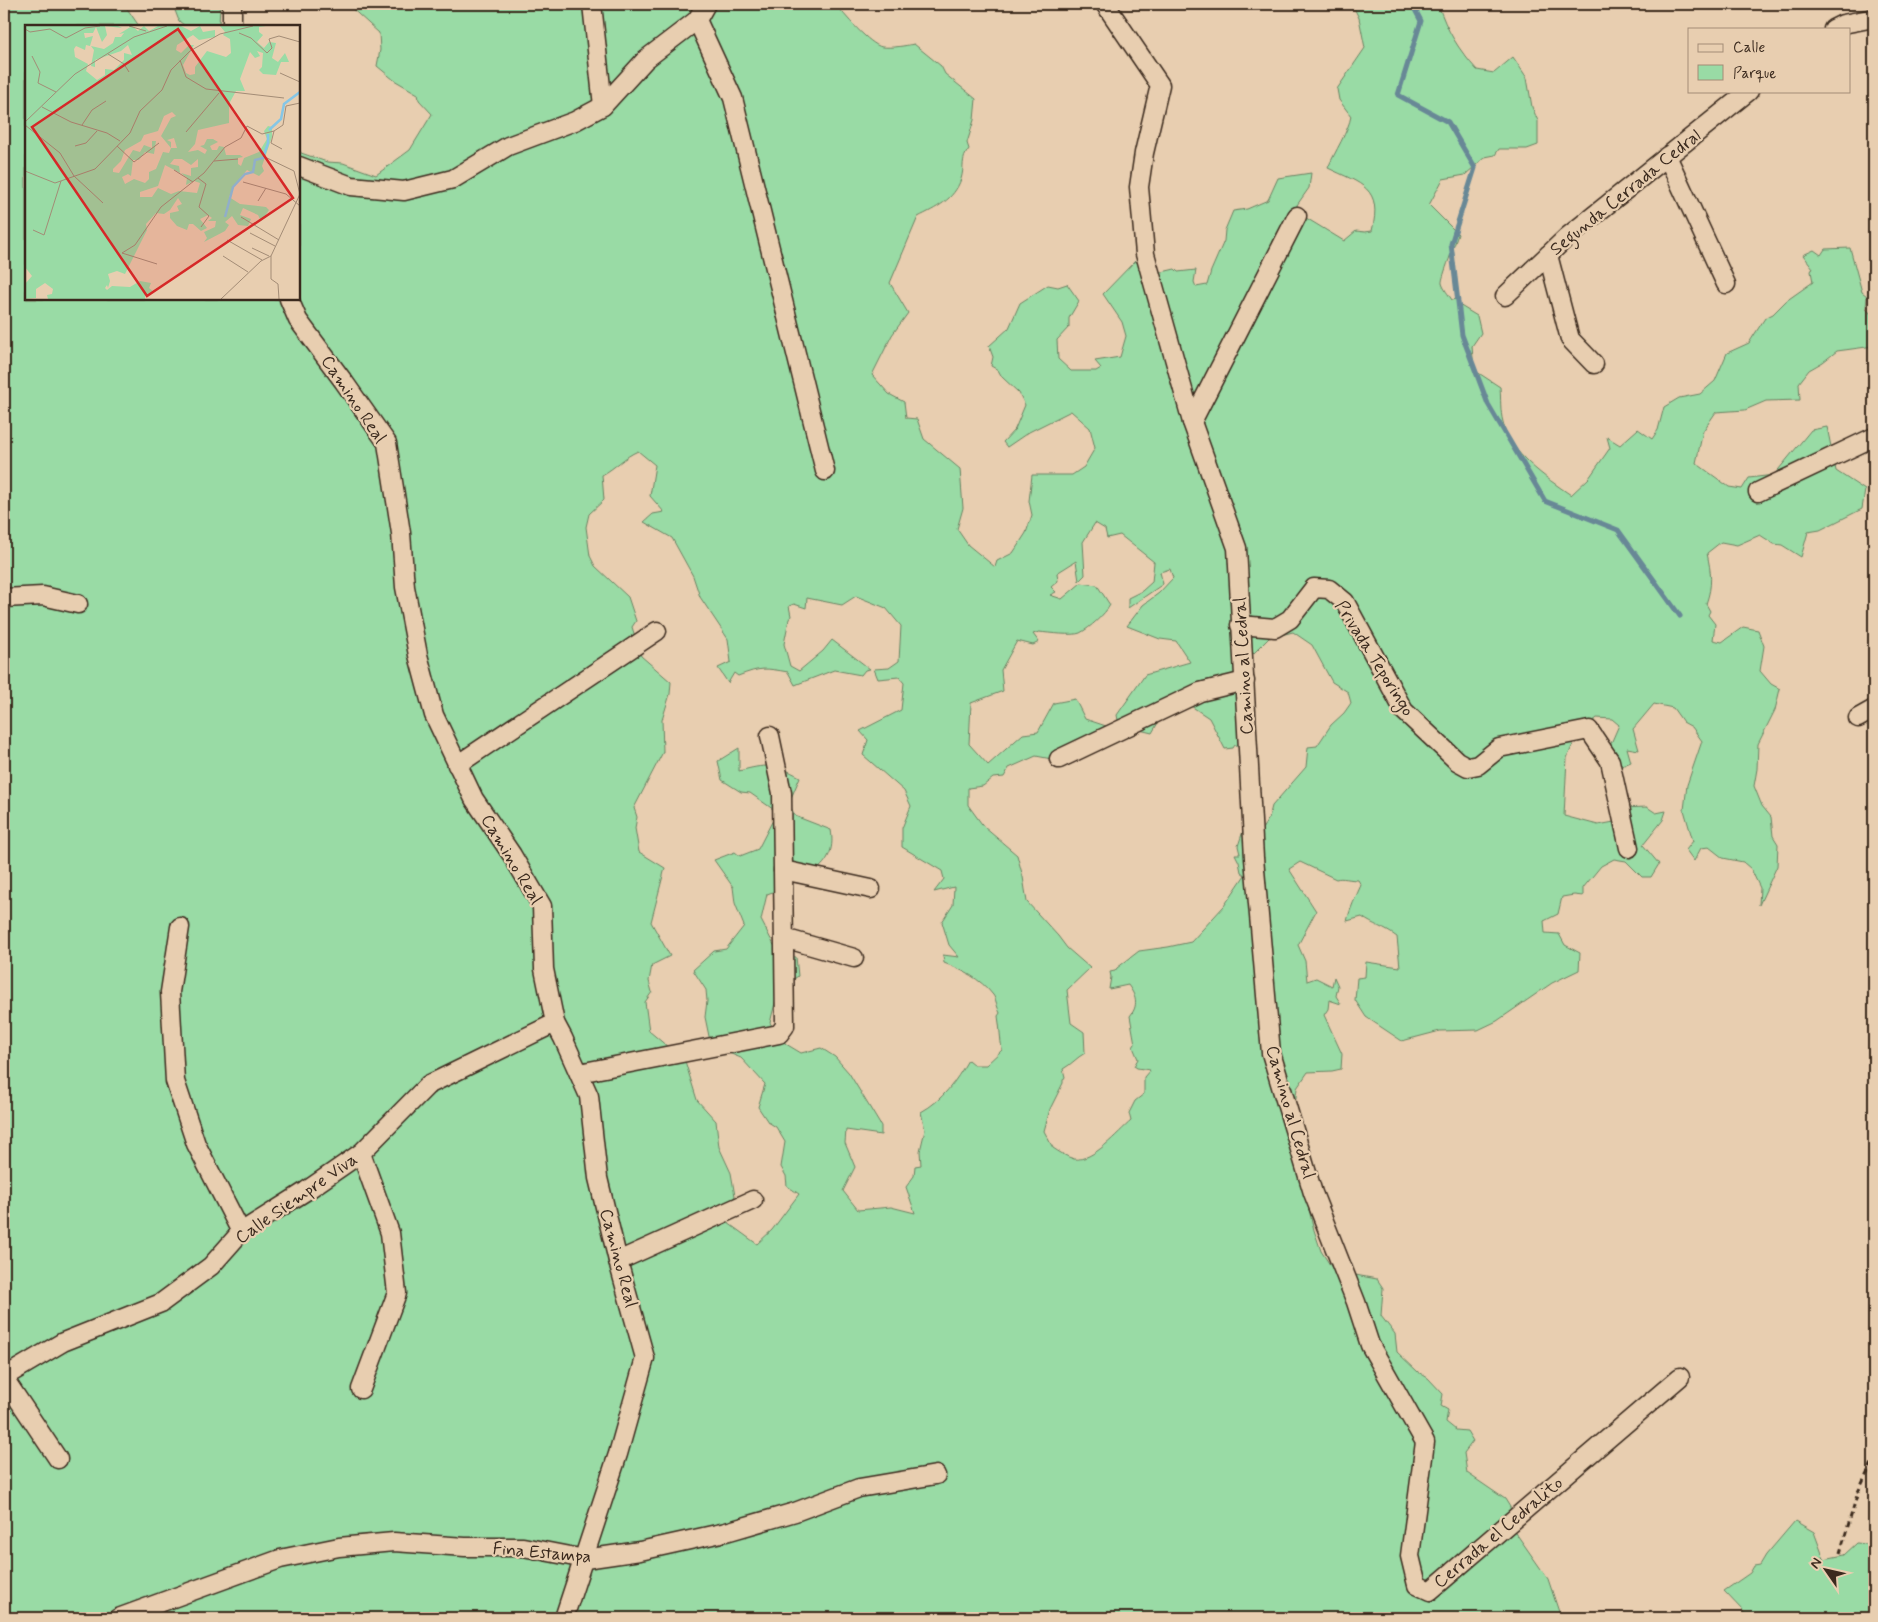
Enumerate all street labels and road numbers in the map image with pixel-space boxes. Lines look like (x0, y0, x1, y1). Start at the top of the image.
street label: Segunda Cerrada Cedral (1545, 124, 1708, 263)
street label: Camino Real (315, 351, 391, 448)
street label: Privada Teporingo (1328, 596, 1419, 722)
street label: Camino al Cedral (1228, 597, 1260, 735)
street label: Camino Real (475, 810, 548, 909)
street label: Camino al Cedral (1260, 1043, 1321, 1182)
street label: Calle Siempre Viva (231, 1148, 362, 1250)
street label: Camino Real (593, 1206, 643, 1310)
street label: Cerrada el Cedralito (1429, 1472, 1568, 1594)
street label: Fina Estampa (492, 1537, 592, 1569)

